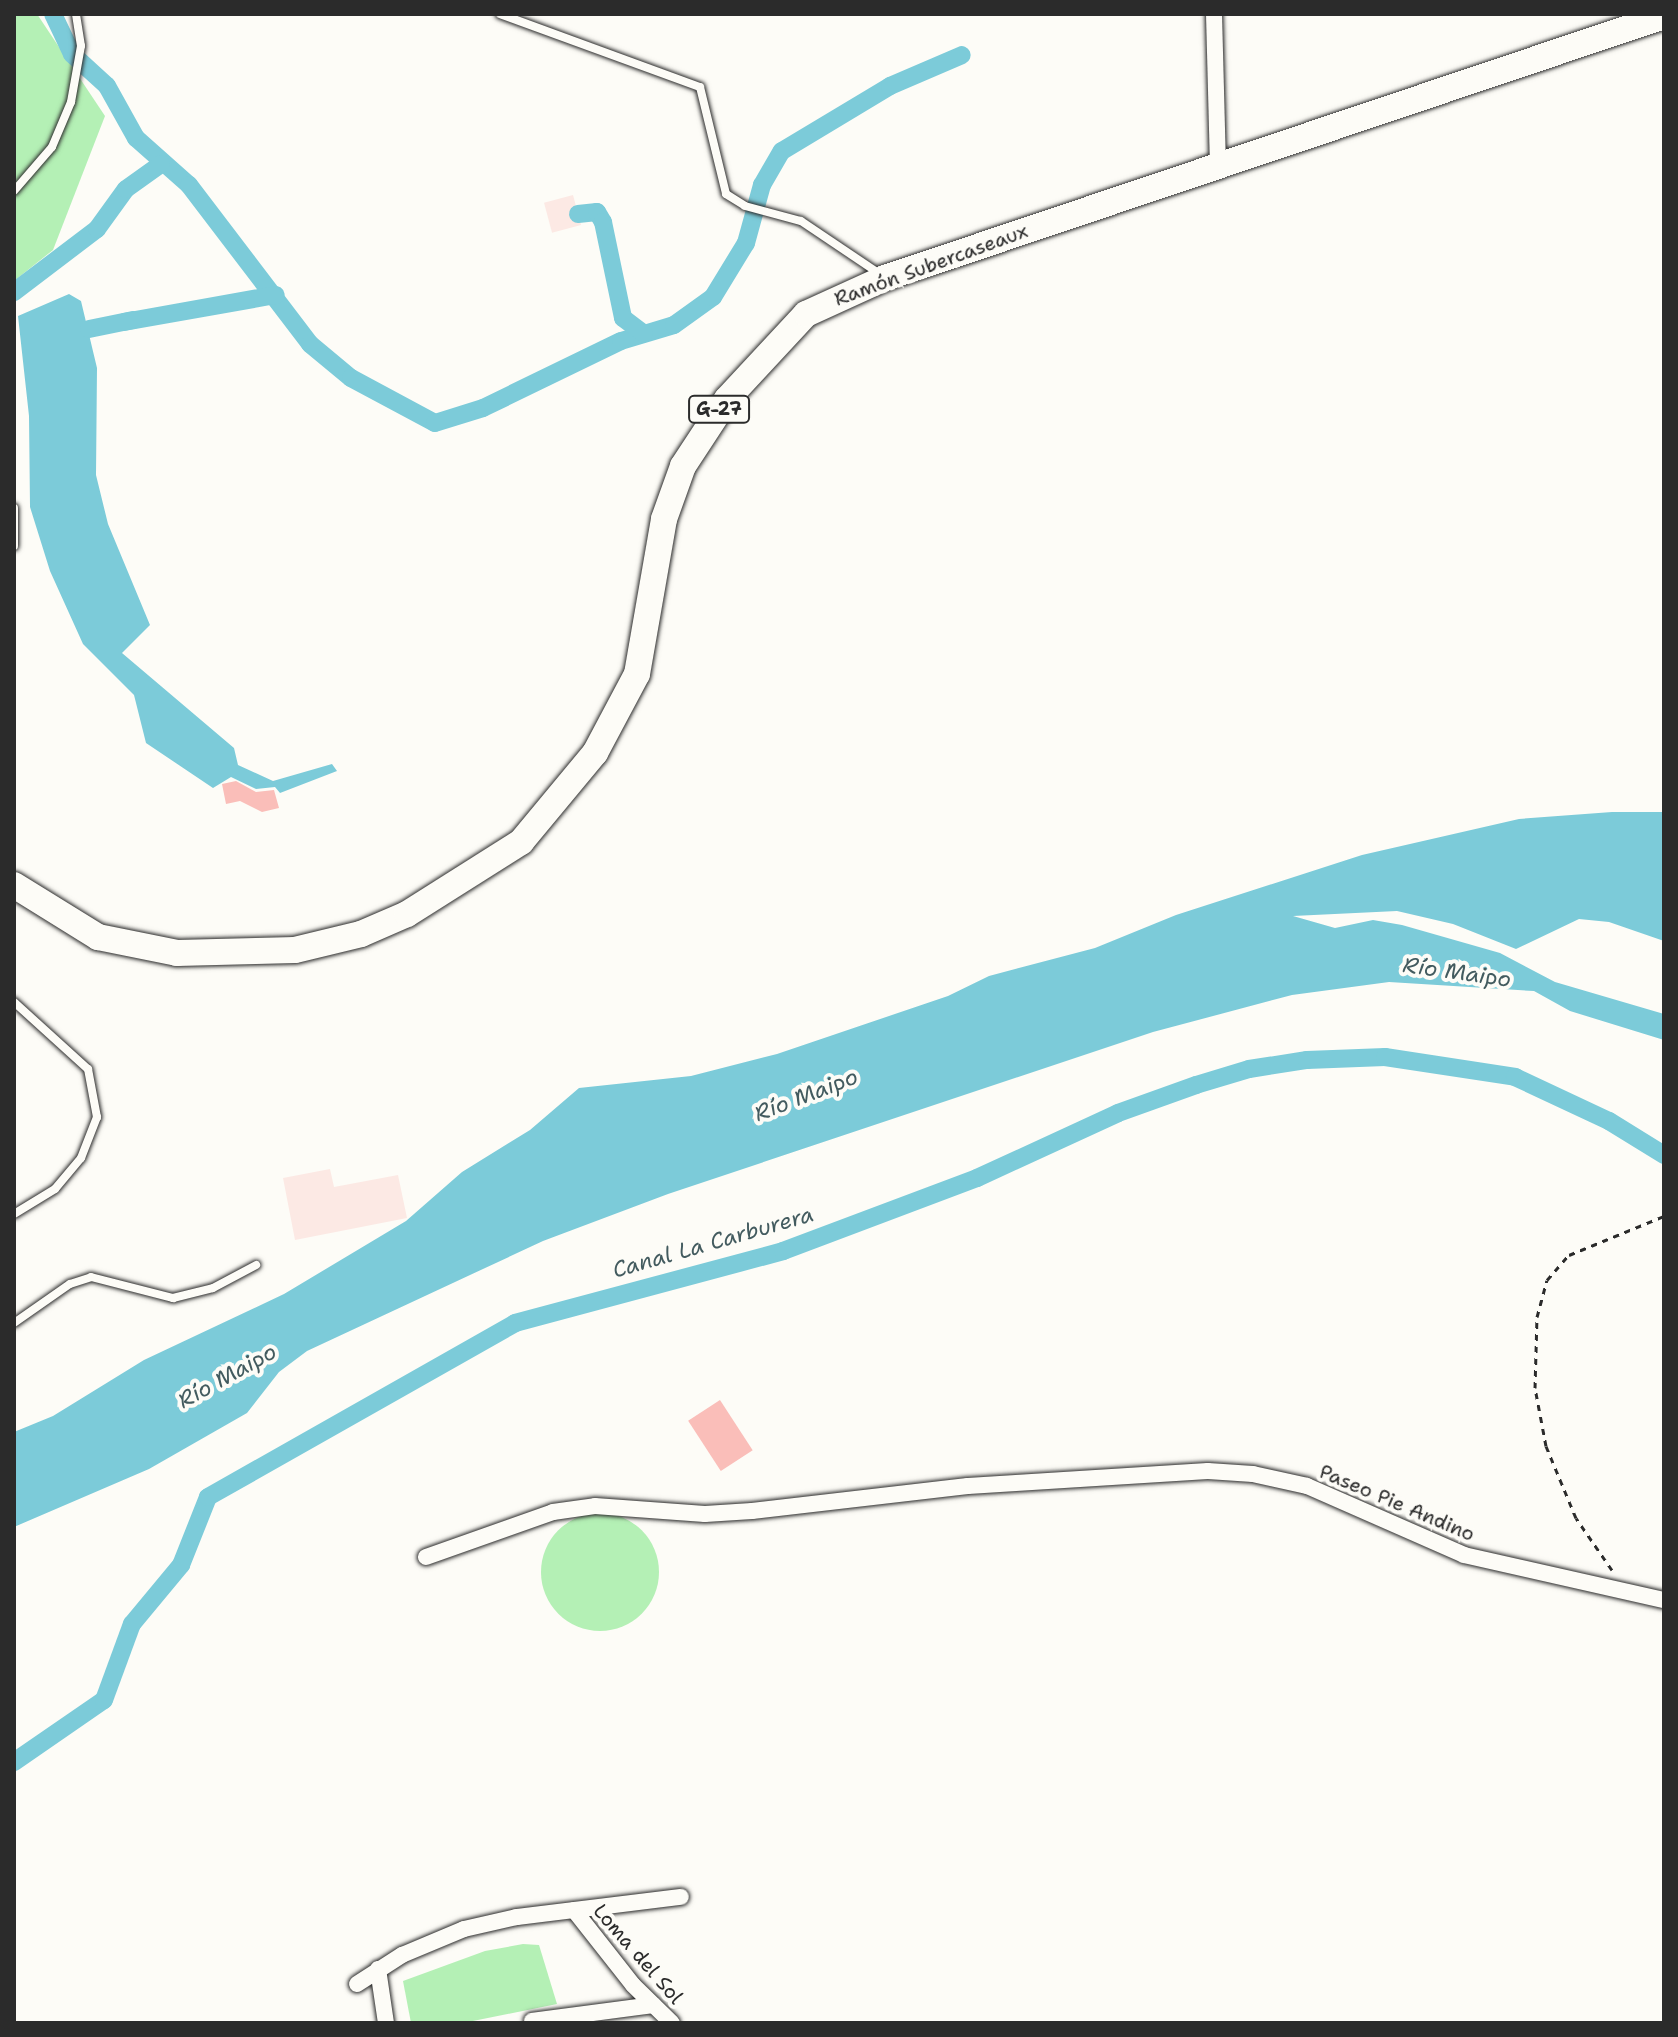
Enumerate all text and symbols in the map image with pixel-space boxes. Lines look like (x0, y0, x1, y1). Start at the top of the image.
street label: Ramón Subercaseaux (831, 219, 1031, 311)
road number: G-27 (687, 395, 751, 423)
water label: Río Maipo (1401, 951, 1513, 993)
water label: Río Maipo (750, 1063, 862, 1127)
water label: Canal La Carburera (609, 1201, 817, 1283)
water label: Río Maipo (173, 1338, 281, 1414)
street label: Paseo Pie Andino (1316, 1459, 1478, 1547)
street label: Loma del Sol (588, 1899, 688, 2009)

